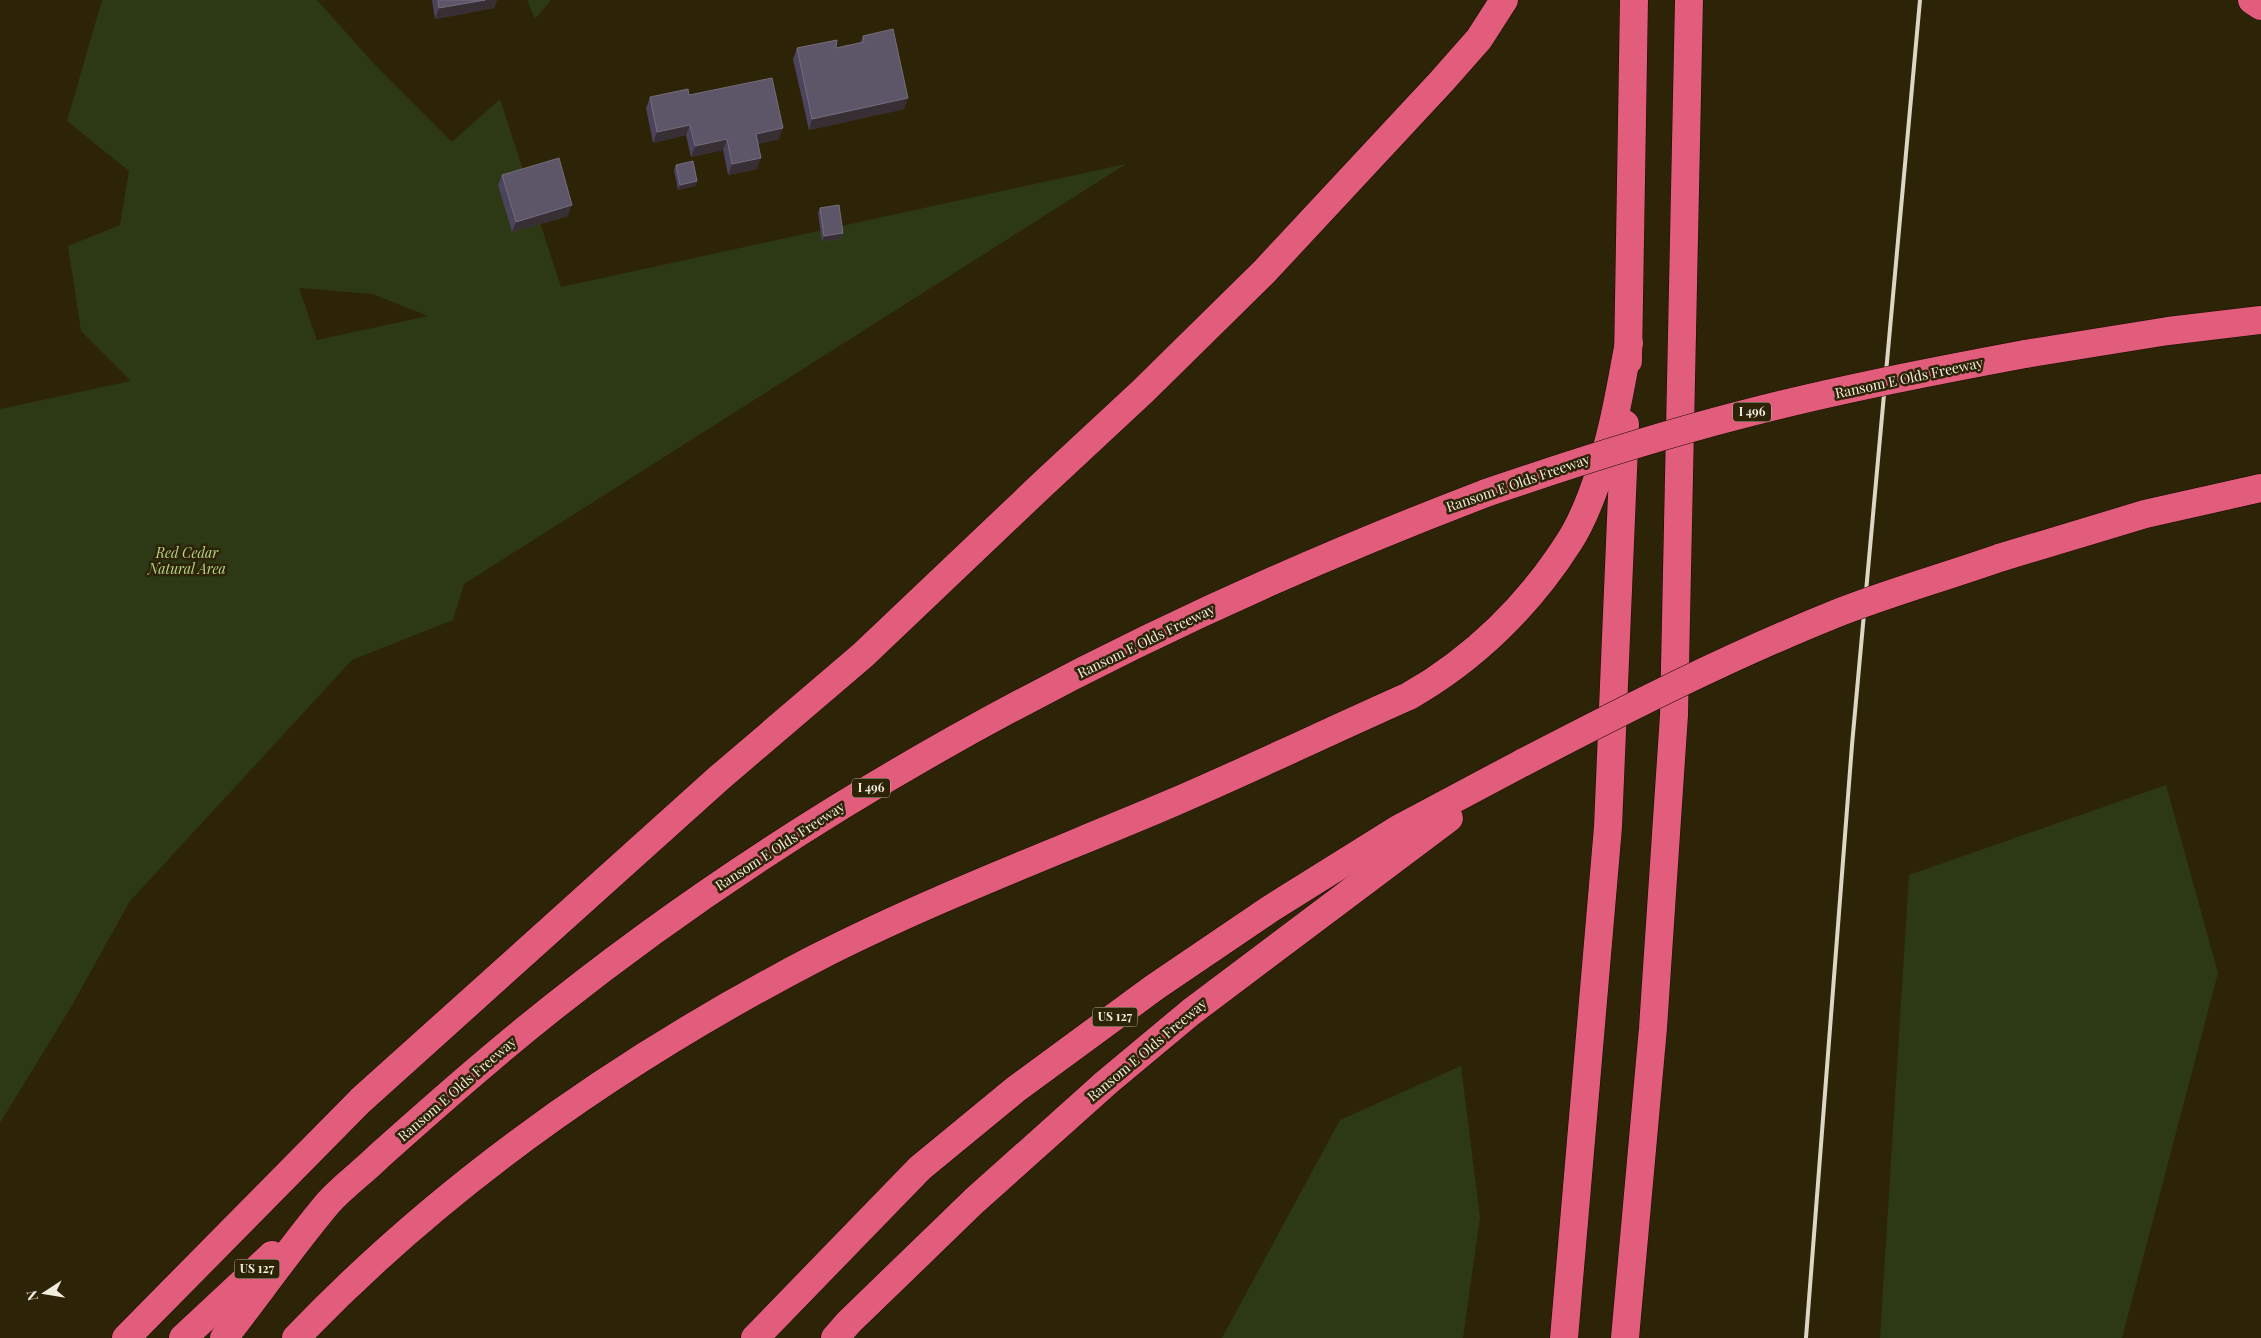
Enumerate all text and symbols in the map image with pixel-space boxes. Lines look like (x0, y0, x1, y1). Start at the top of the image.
street label: Ransom E Olds Freeway (1833, 353, 1985, 402)
road number: I 496 (1733, 402, 1771, 422)
street label: Ransom E Olds Freeway (1443, 449, 1592, 516)
park label: Red Cedar Natural Area (146, 543, 226, 578)
street label: Ransom E Olds Freeway (1074, 599, 1218, 682)
road number: I 496 (852, 778, 890, 798)
street label: Ransom E Olds Freeway (711, 797, 848, 895)
street label: Ransom E Olds Freeway (1083, 994, 1211, 1105)
road number: US 127 (1092, 1008, 1138, 1026)
street label: Ransom E Olds Freeway (393, 1032, 520, 1145)
road number: US 127 (234, 1260, 280, 1278)
north arrow (20, 1268, 70, 1318)
text: N (21, 1289, 42, 1303)

